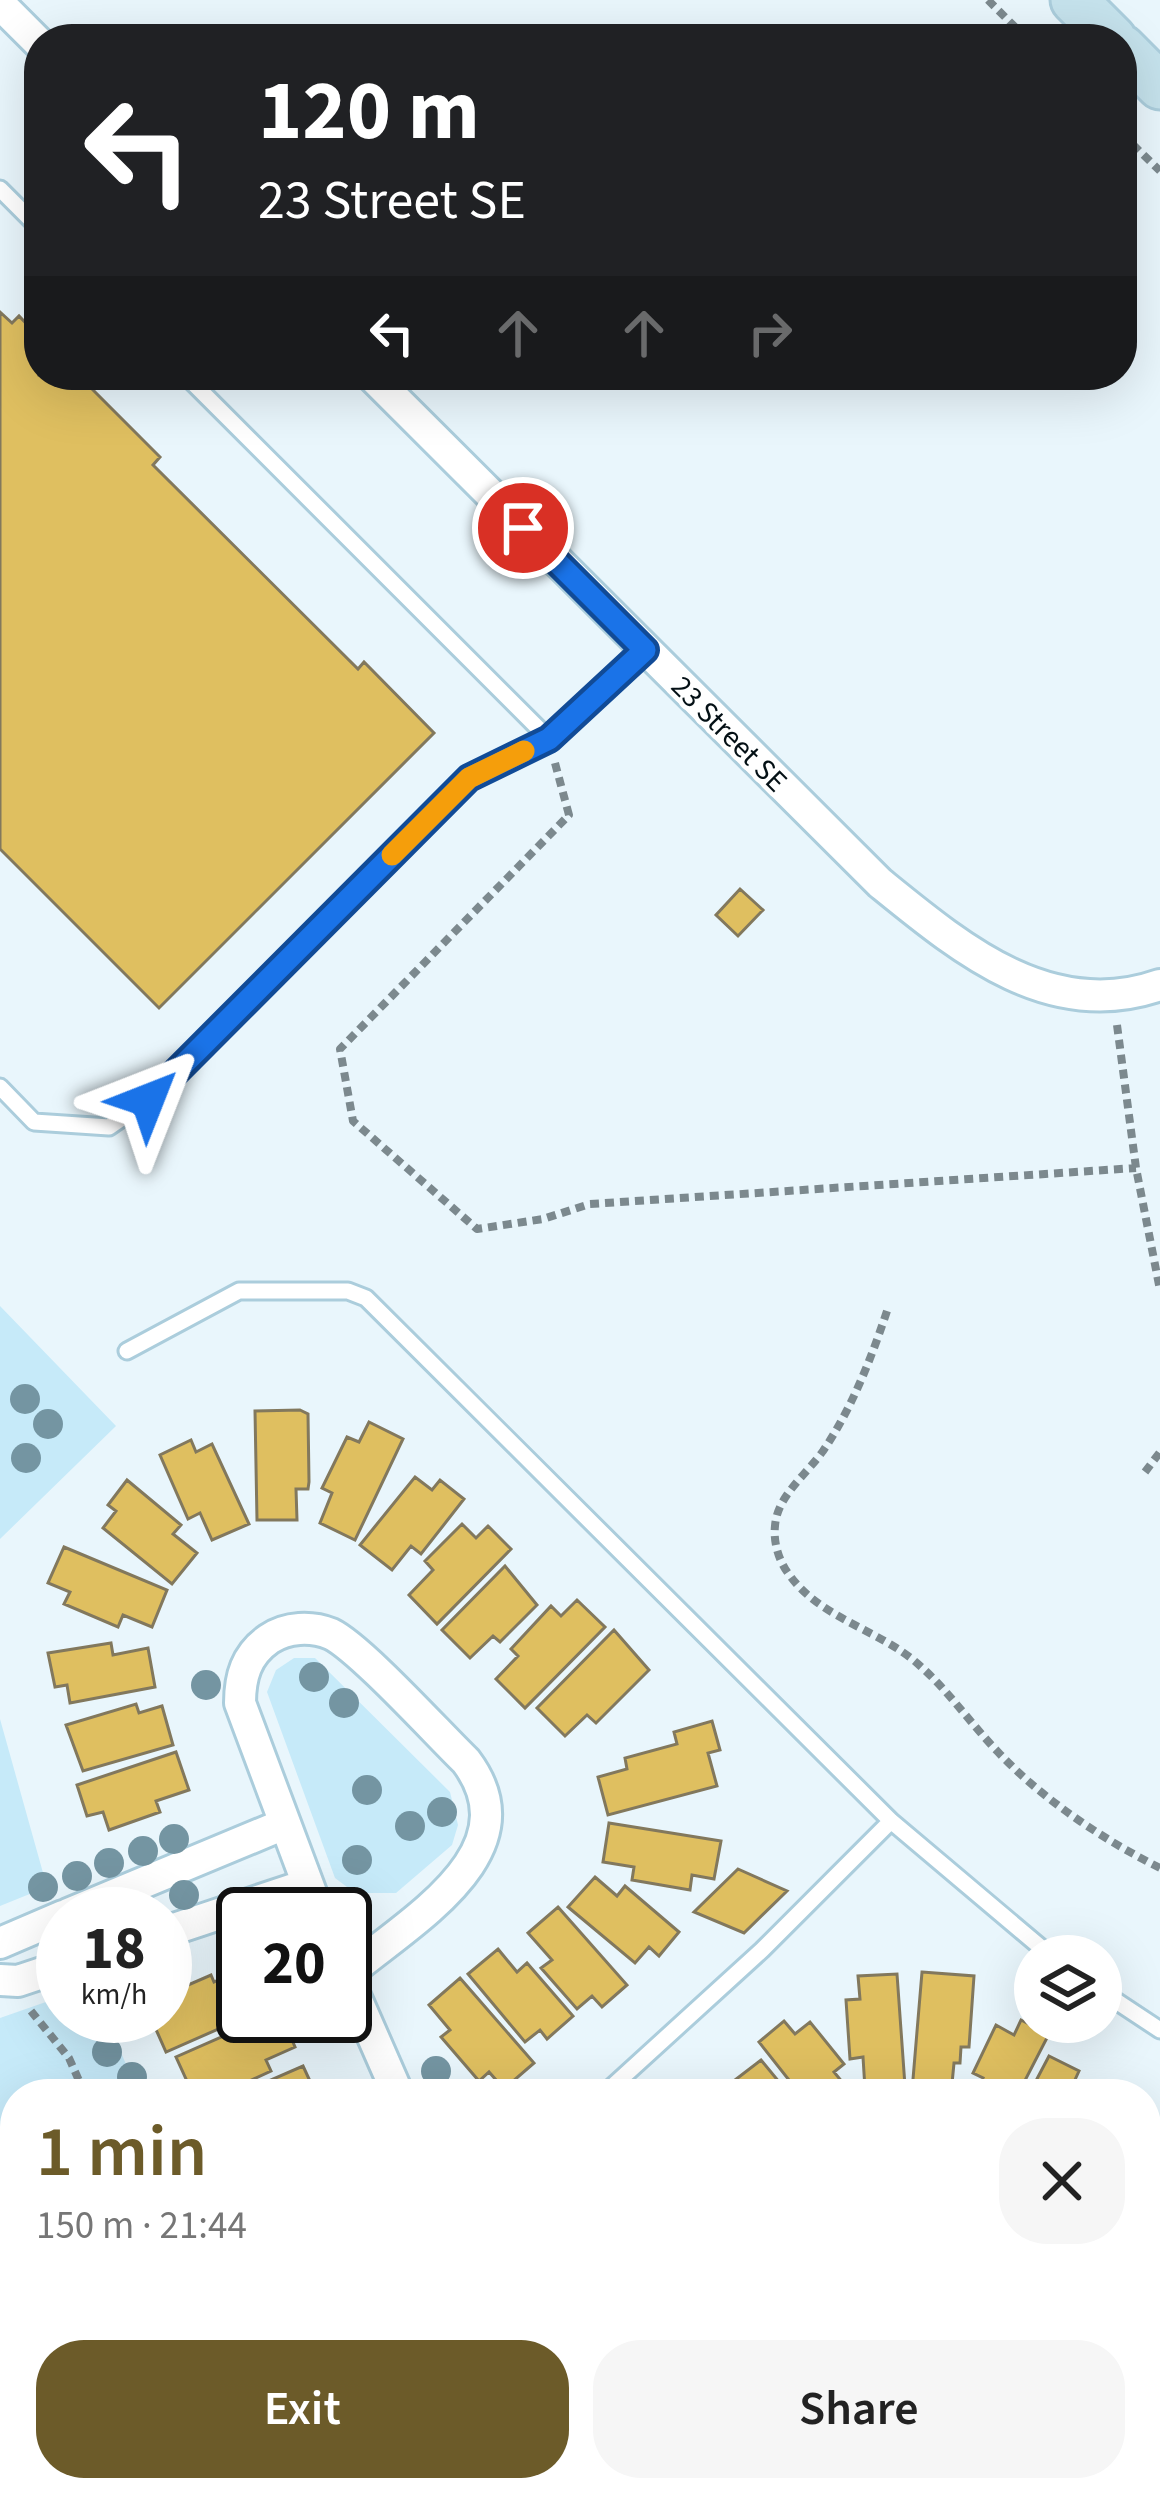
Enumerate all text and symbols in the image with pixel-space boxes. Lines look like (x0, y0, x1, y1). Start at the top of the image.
text: 120 m (258, 52, 480, 172)
icon: left (60, 72, 216, 228)
text: 23 Street SE (258, 163, 526, 240)
icon: left (359, 300, 425, 366)
icon: ahead (485, 300, 551, 366)
icon: ahead (611, 300, 677, 366)
icon: right (737, 300, 803, 366)
pin (472, 477, 574, 579)
icon: arrive (490, 495, 556, 561)
street label: 23 Street SE (661, 666, 797, 802)
position arrow (85, 1037, 211, 1163)
speed limit sign: 20 (216, 1887, 372, 2043)
text: 18 (82, 1907, 146, 1992)
map controls (1014, 1935, 1122, 2043)
button: layers (1014, 1935, 1122, 2043)
text: km/h (81, 1973, 147, 2016)
text: 1 min (36, 2101, 207, 2204)
button: close (999, 2118, 1125, 2244)
text: 150 m · 21:44 (36, 2198, 247, 2254)
button: Exit (36, 2340, 569, 2478)
button: Share (593, 2340, 1125, 2478)

